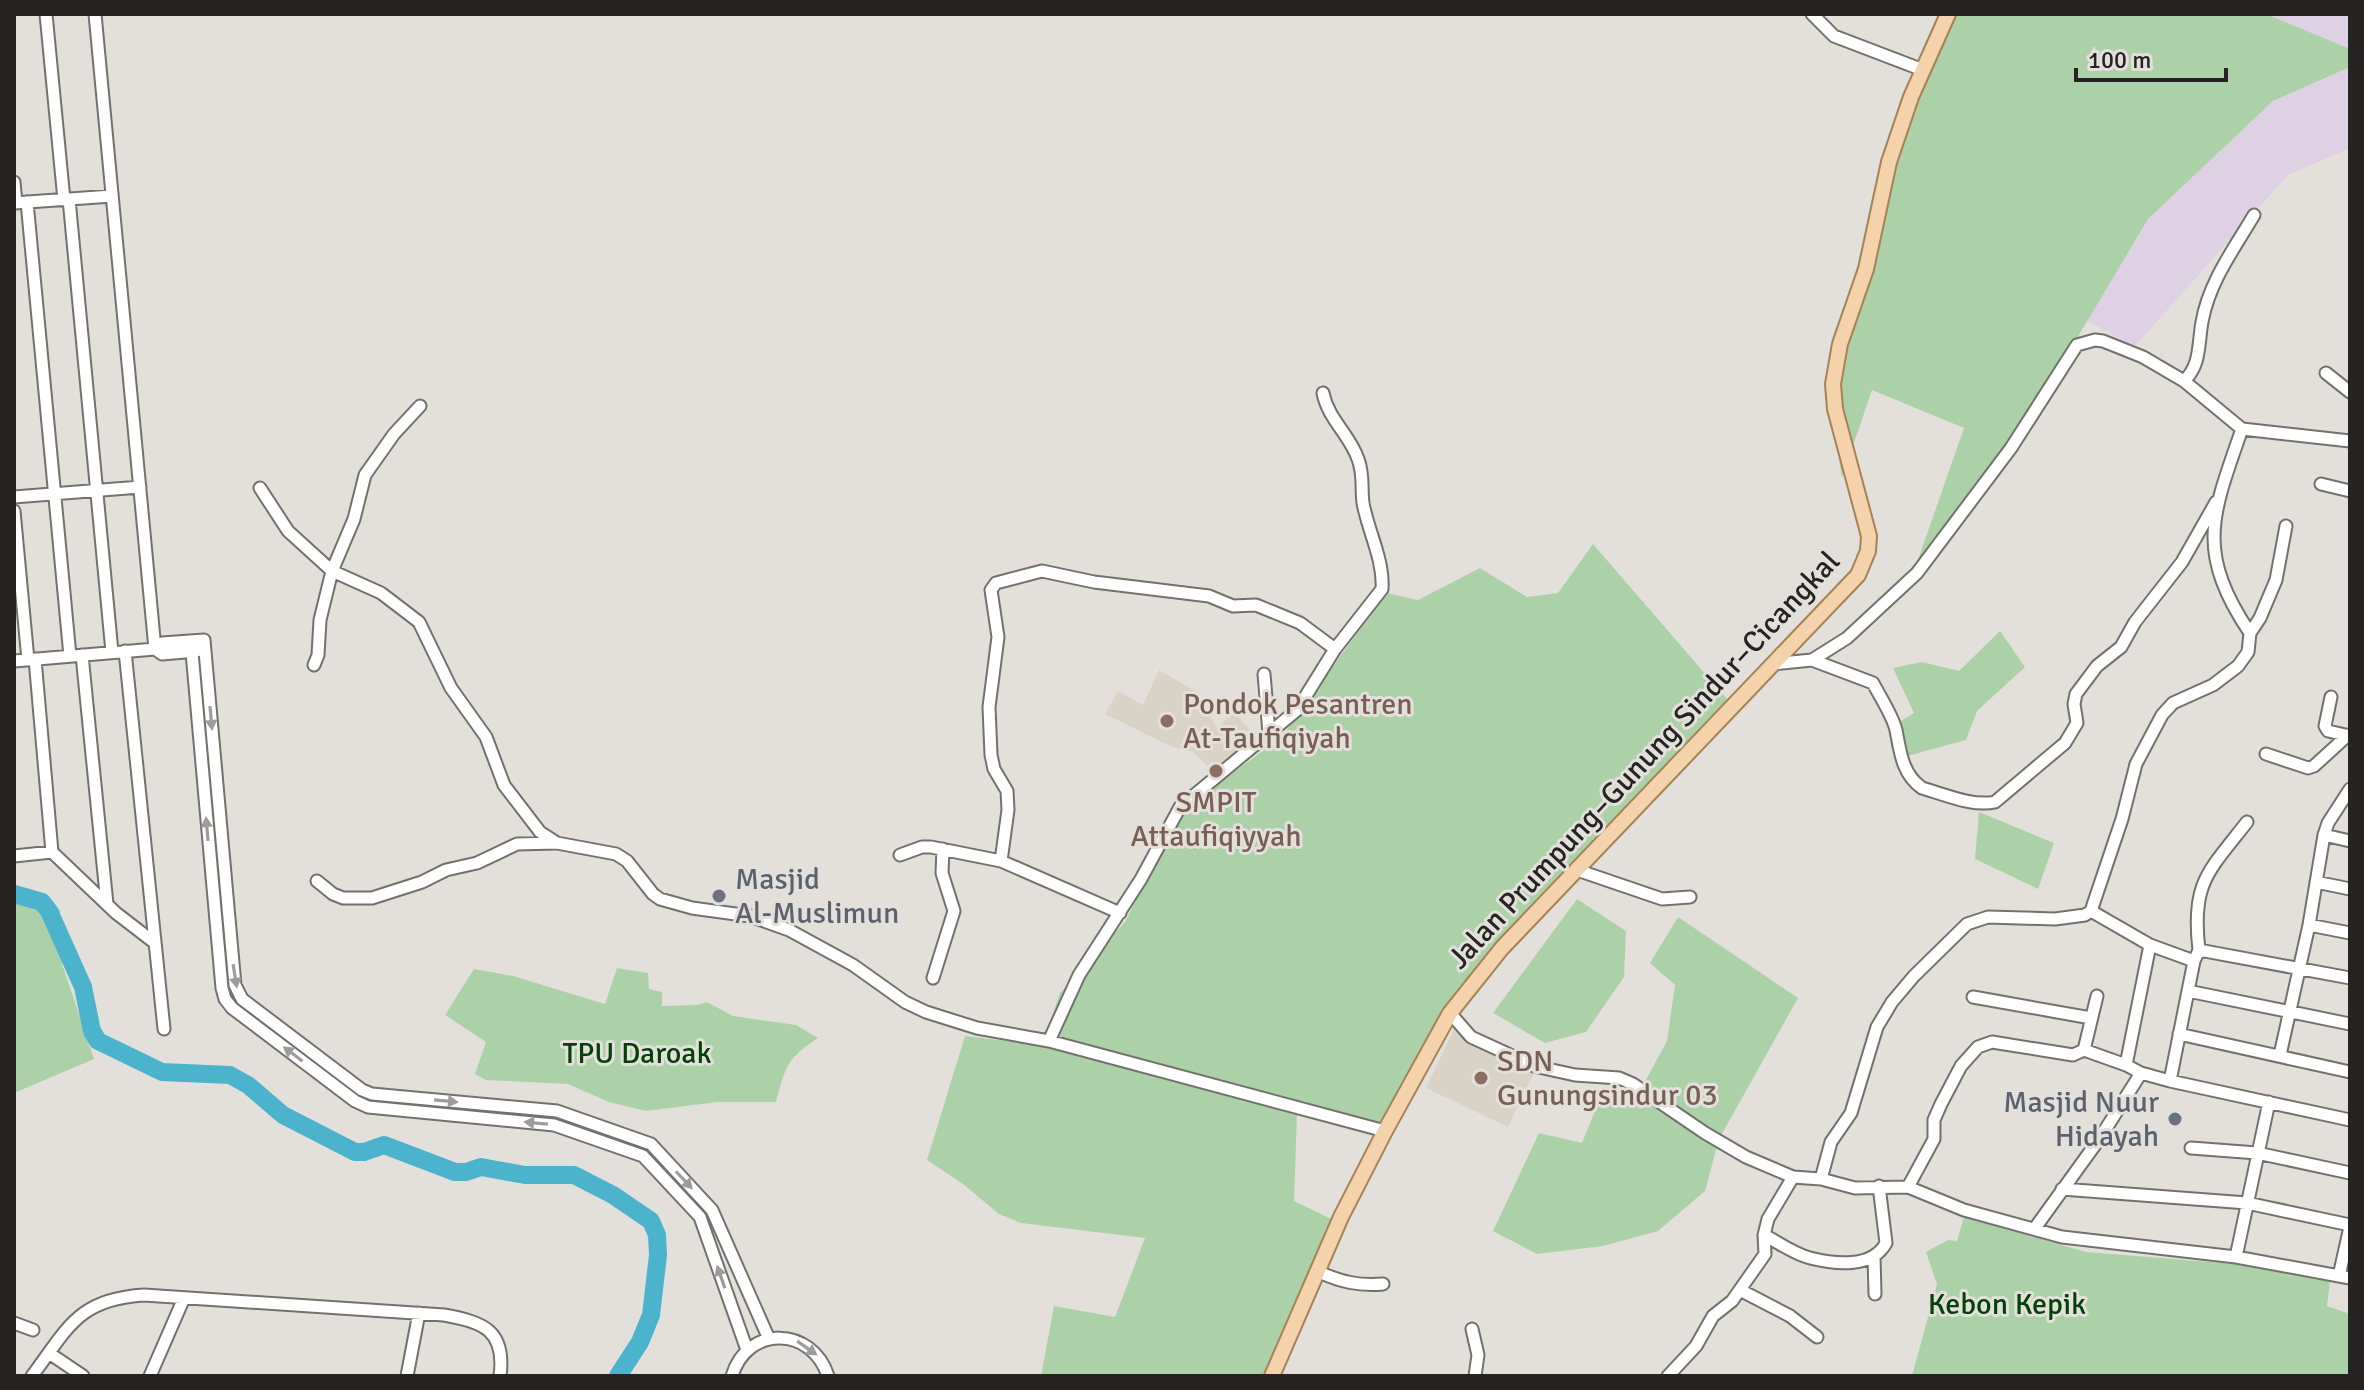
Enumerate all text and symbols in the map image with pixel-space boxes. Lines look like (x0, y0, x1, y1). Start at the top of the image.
scale bar (2076, 32, 2226, 82)
text: 100 m (2088, 45, 2151, 75)
street label: Jalan Prumpung–Gunung Sindur–Cicangkal (1440, 543, 1848, 977)
place label: Pondok Pesantren At-Taufiqiyah (1183, 686, 1413, 757)
one-way arrow (205, 706, 218, 731)
marker: Pondok Pesantren At-Taufiqiyah (1158, 712, 1176, 730)
marker: SMPIT Attaufiqiyyah (1207, 762, 1225, 780)
place label: SMPIT Attaufiqiyyah (1130, 784, 1302, 855)
one-way arrow (201, 816, 214, 841)
place label: Masjid Al-Muslimun (735, 861, 899, 932)
marker: Masjid Al-Muslimun (710, 887, 728, 905)
one-way arrow (229, 964, 242, 989)
park label: TPU Daroak (562, 1035, 712, 1072)
place label: SDN Gunungsindur 03 (1497, 1043, 1718, 1114)
one-way arrow (283, 1047, 303, 1063)
marker: SDN Gunungsindur 03 (1472, 1069, 1490, 1087)
place label: Masjid Nuur Hidayah (2003, 1084, 2159, 1155)
one-way arrow (434, 1095, 459, 1108)
marker: Masjid Nuur Hidayah (2166, 1110, 2184, 1128)
one-way arrow (523, 1116, 548, 1129)
one-way arrow (675, 1170, 693, 1189)
one-way arrow (715, 1264, 727, 1288)
park label: Kebon Kepik (1928, 1286, 2086, 1323)
one-way arrow (796, 1340, 817, 1355)

